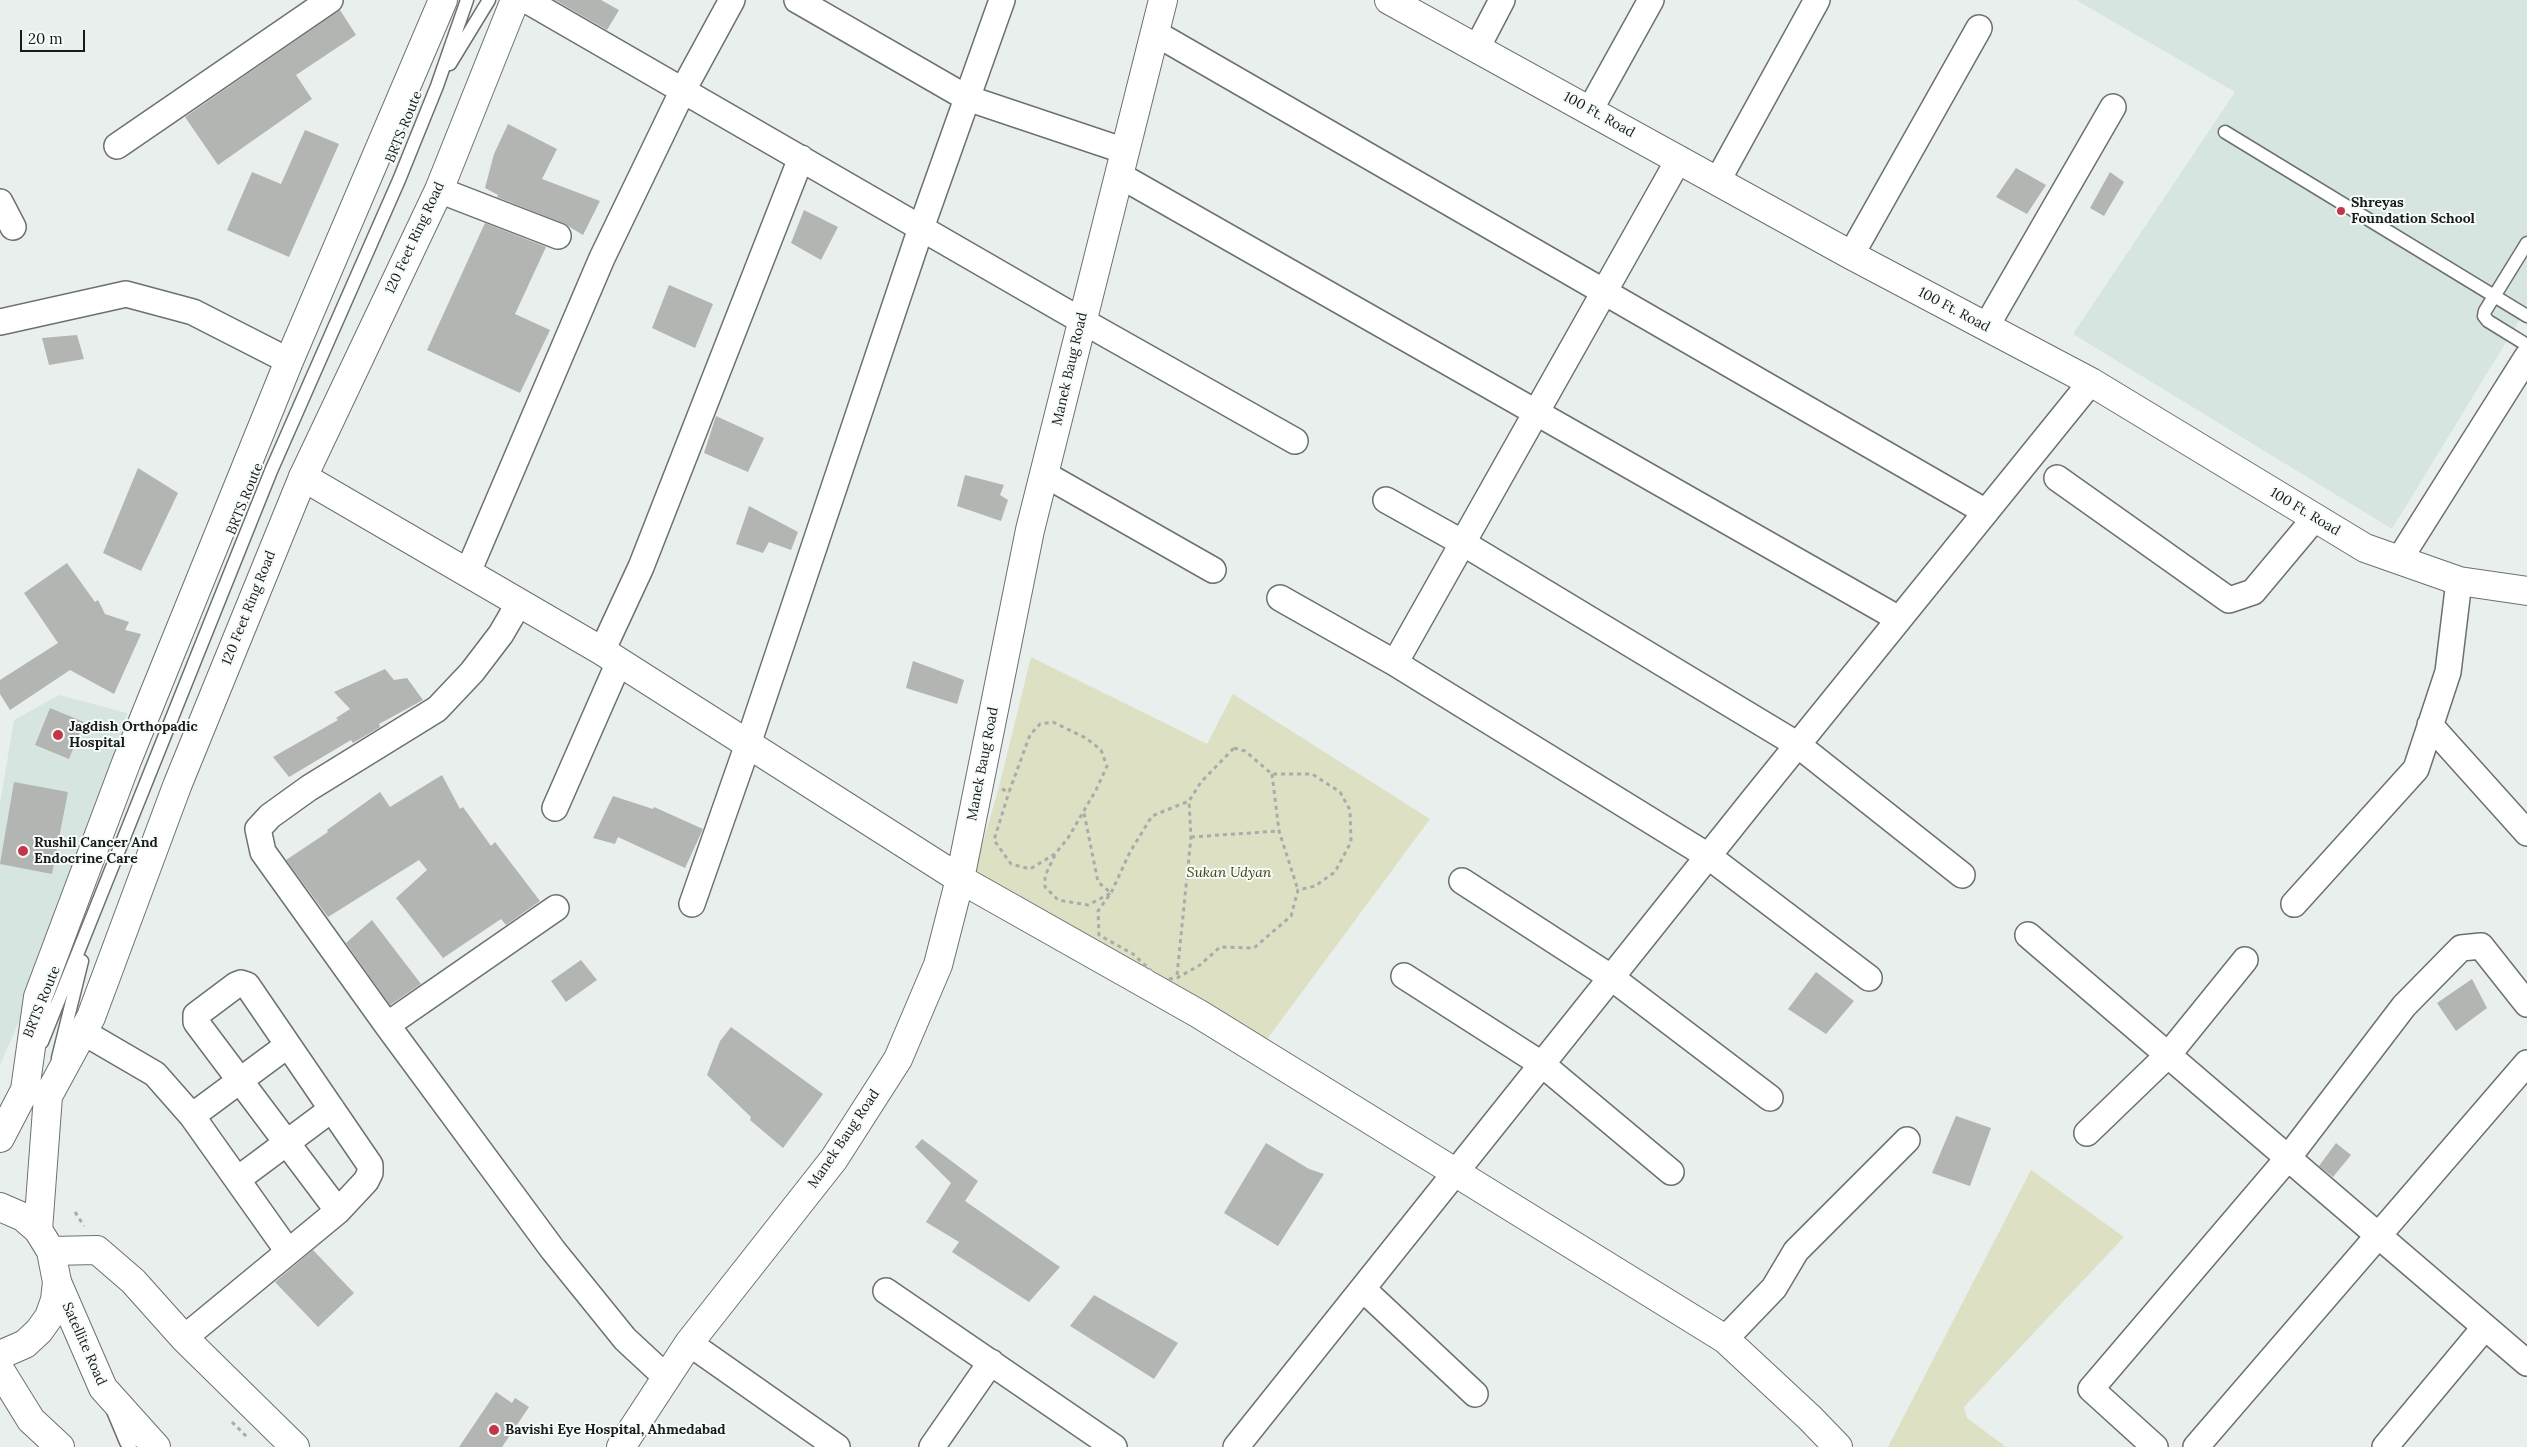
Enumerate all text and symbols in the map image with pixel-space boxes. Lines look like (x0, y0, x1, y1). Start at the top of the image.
scale bar (22, 20, 88, 52)
text: 20 m (28, 29, 63, 48)
street label: BRTS Route (382, 89, 426, 165)
street label: 100 Ft. Road (1560, 89, 1638, 141)
street label: 120 Feet Ring Road (382, 179, 448, 297)
place label: Shreyas Foundation School (2351, 195, 2475, 228)
marker: Shreyas Foundation School (2335, 205, 2347, 217)
street label: 100 Ft. Road (1915, 284, 1993, 336)
street label: Manek Baug Road (1049, 311, 1091, 427)
street label: BRTS Route (223, 461, 267, 537)
street label: 100 Ft. Road (2267, 484, 2343, 540)
street label: 120 Feet Ring Road (218, 548, 280, 668)
street label: Manek Baug Road (964, 706, 1002, 822)
place label: Jagdish Orthopadic Hospital (69, 719, 198, 752)
marker: Jagdish Orthopadic Hospital (51, 728, 65, 742)
place label: Rushil Cancer And Endocrine Care (34, 835, 158, 868)
marker: Rushil Cancer And Endocrine Care (16, 844, 30, 858)
park label: Sukan Udyan (1187, 865, 1271, 881)
street label: BRTS Route (20, 964, 64, 1040)
street label: Manek Baug Road (805, 1086, 883, 1192)
street label: Satellite Road (58, 1300, 110, 1388)
place label: Bavishi Eye Hospital, Ahmedabad (505, 1422, 726, 1438)
marker: Bavishi Eye Hospital, Ahmedabad (487, 1423, 501, 1437)

